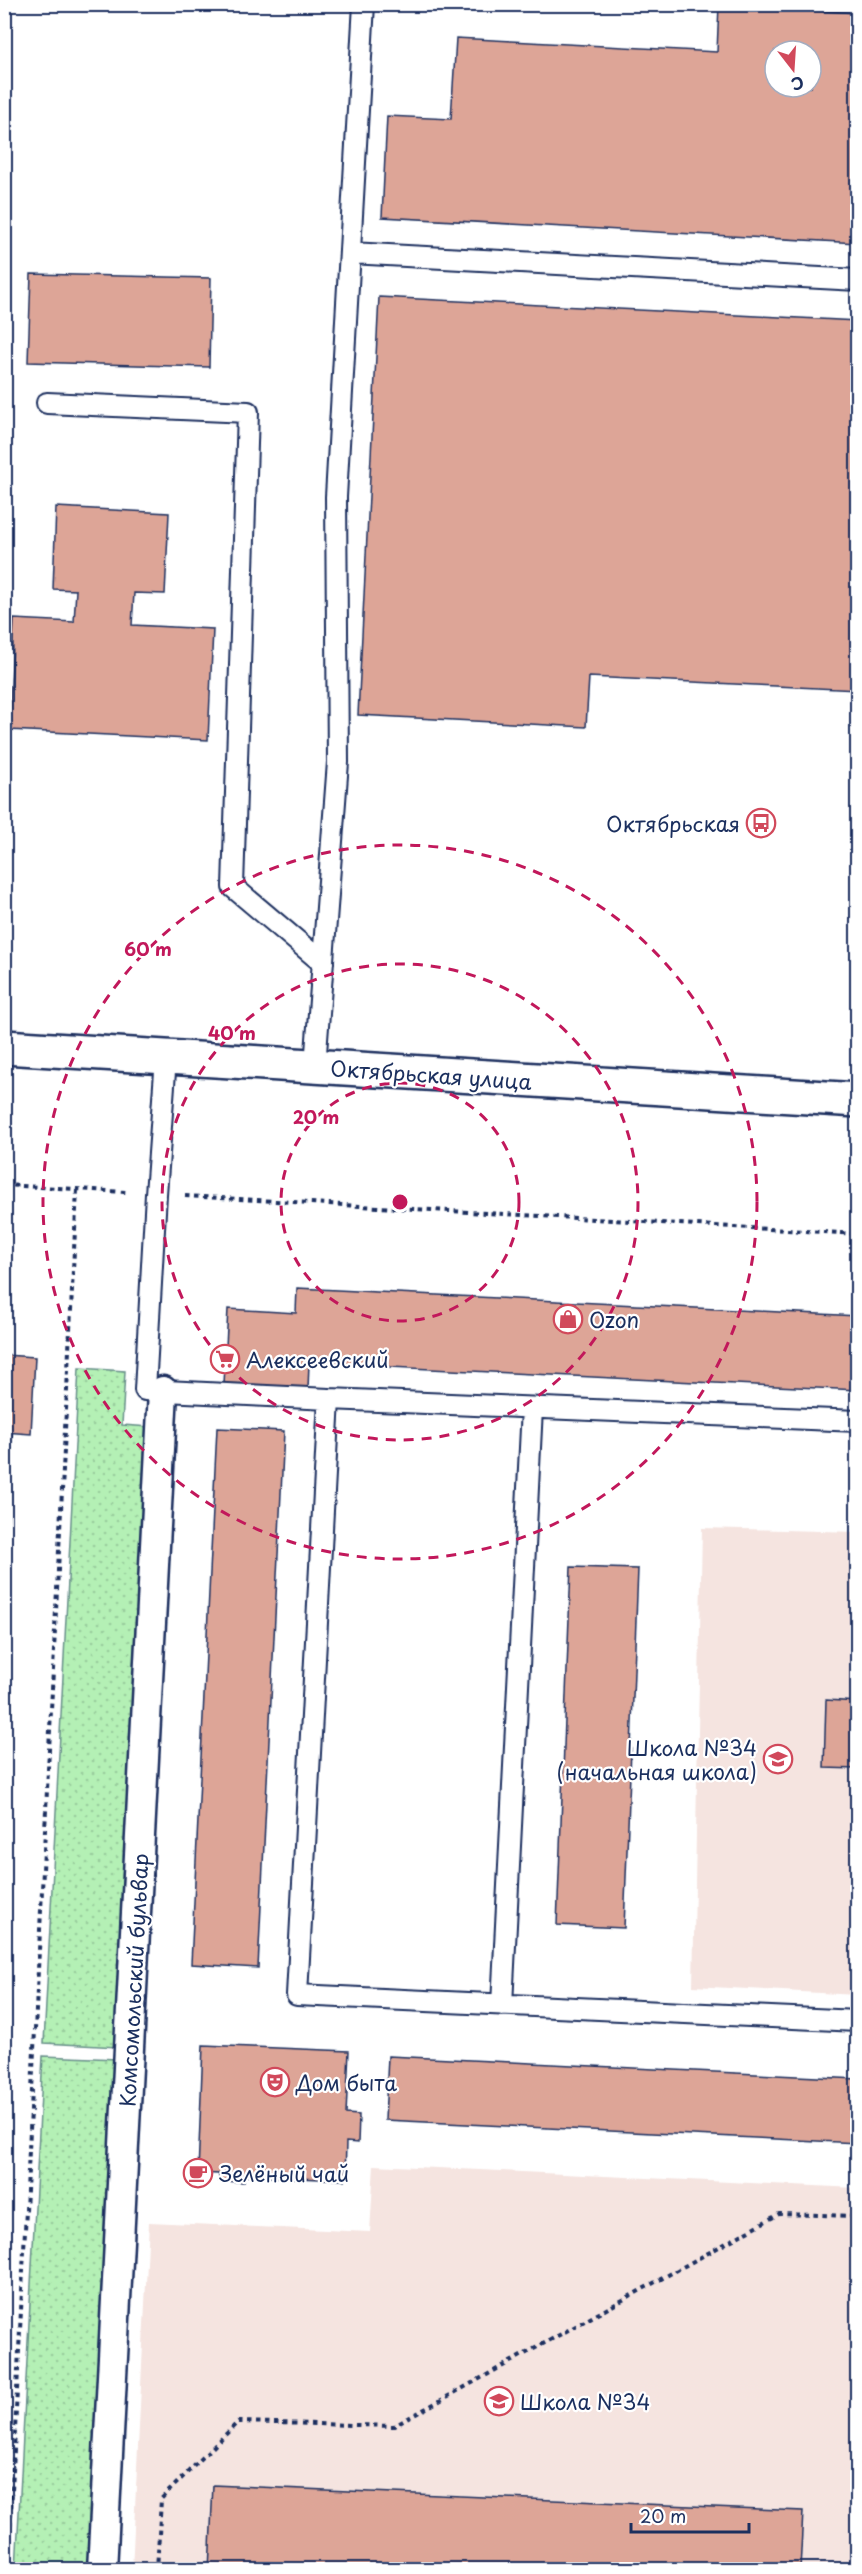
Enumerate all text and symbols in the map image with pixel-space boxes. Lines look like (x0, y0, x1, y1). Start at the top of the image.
north arrow (763, 39, 823, 99)
text: С (788, 71, 807, 98)
place label: Октябрьская (606, 807, 740, 839)
bus stop icon: Октябрьская (745, 807, 777, 839)
text: 60 m (124, 935, 172, 962)
text: 40 m (208, 1019, 256, 1046)
street label: Октябрьская улица (329, 1051, 534, 1097)
text: 20 m (293, 1103, 339, 1130)
centre of rings (390, 1192, 410, 1212)
shop icon: Ozon (552, 1303, 584, 1335)
place label: Ozon (589, 1303, 639, 1335)
supermarket icon: Алексеевский (209, 1343, 241, 1375)
place label: Алексеевский (246, 1343, 389, 1375)
place label: Школа №34 (начальная школа) (557, 1731, 757, 1787)
school or university icon: Школа №34 (начальная школа) (762, 1743, 794, 1775)
street label: Комсомольский бульвар (110, 1852, 156, 2108)
theatre icon: Дом быта (259, 2066, 291, 2098)
place label: Дом быта (295, 2066, 397, 2098)
cafe icon: Зелёный чай (182, 2157, 214, 2189)
place label: Зелёный чай (219, 2157, 349, 2189)
school or university icon: Школа №34 (483, 2385, 515, 2417)
place label: Школа №34 (520, 2385, 650, 2417)
scale bar (631, 2496, 750, 2534)
text: 20 m (640, 2502, 686, 2529)

